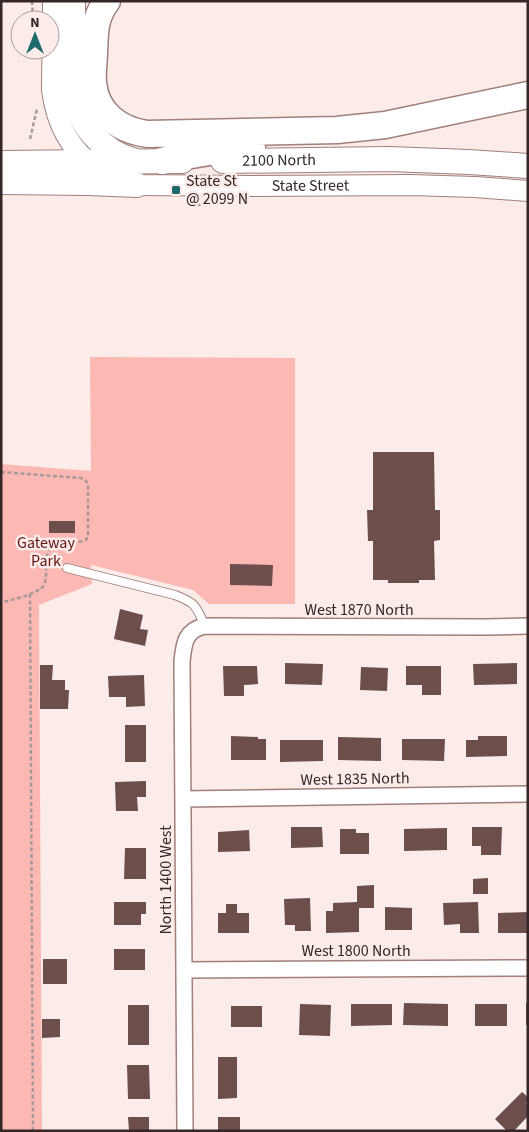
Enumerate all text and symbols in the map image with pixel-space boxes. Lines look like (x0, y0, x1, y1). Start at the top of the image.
north arrow (10, 10, 60, 60)
text: N (30, 13, 40, 33)
street label: 2100 North (242, 149, 316, 172)
place label: State St @ 2099 N (186, 170, 248, 210)
street label: State Street (272, 174, 350, 197)
marker: State St @ 2099 N (170, 184, 182, 196)
park label: Gateway Park (17, 532, 75, 572)
street label: West 1870 North (304, 599, 414, 621)
street label: West 1835 North (300, 767, 410, 791)
street label: North 1400 West (155, 825, 177, 935)
street label: West 1800 North (301, 940, 411, 962)

